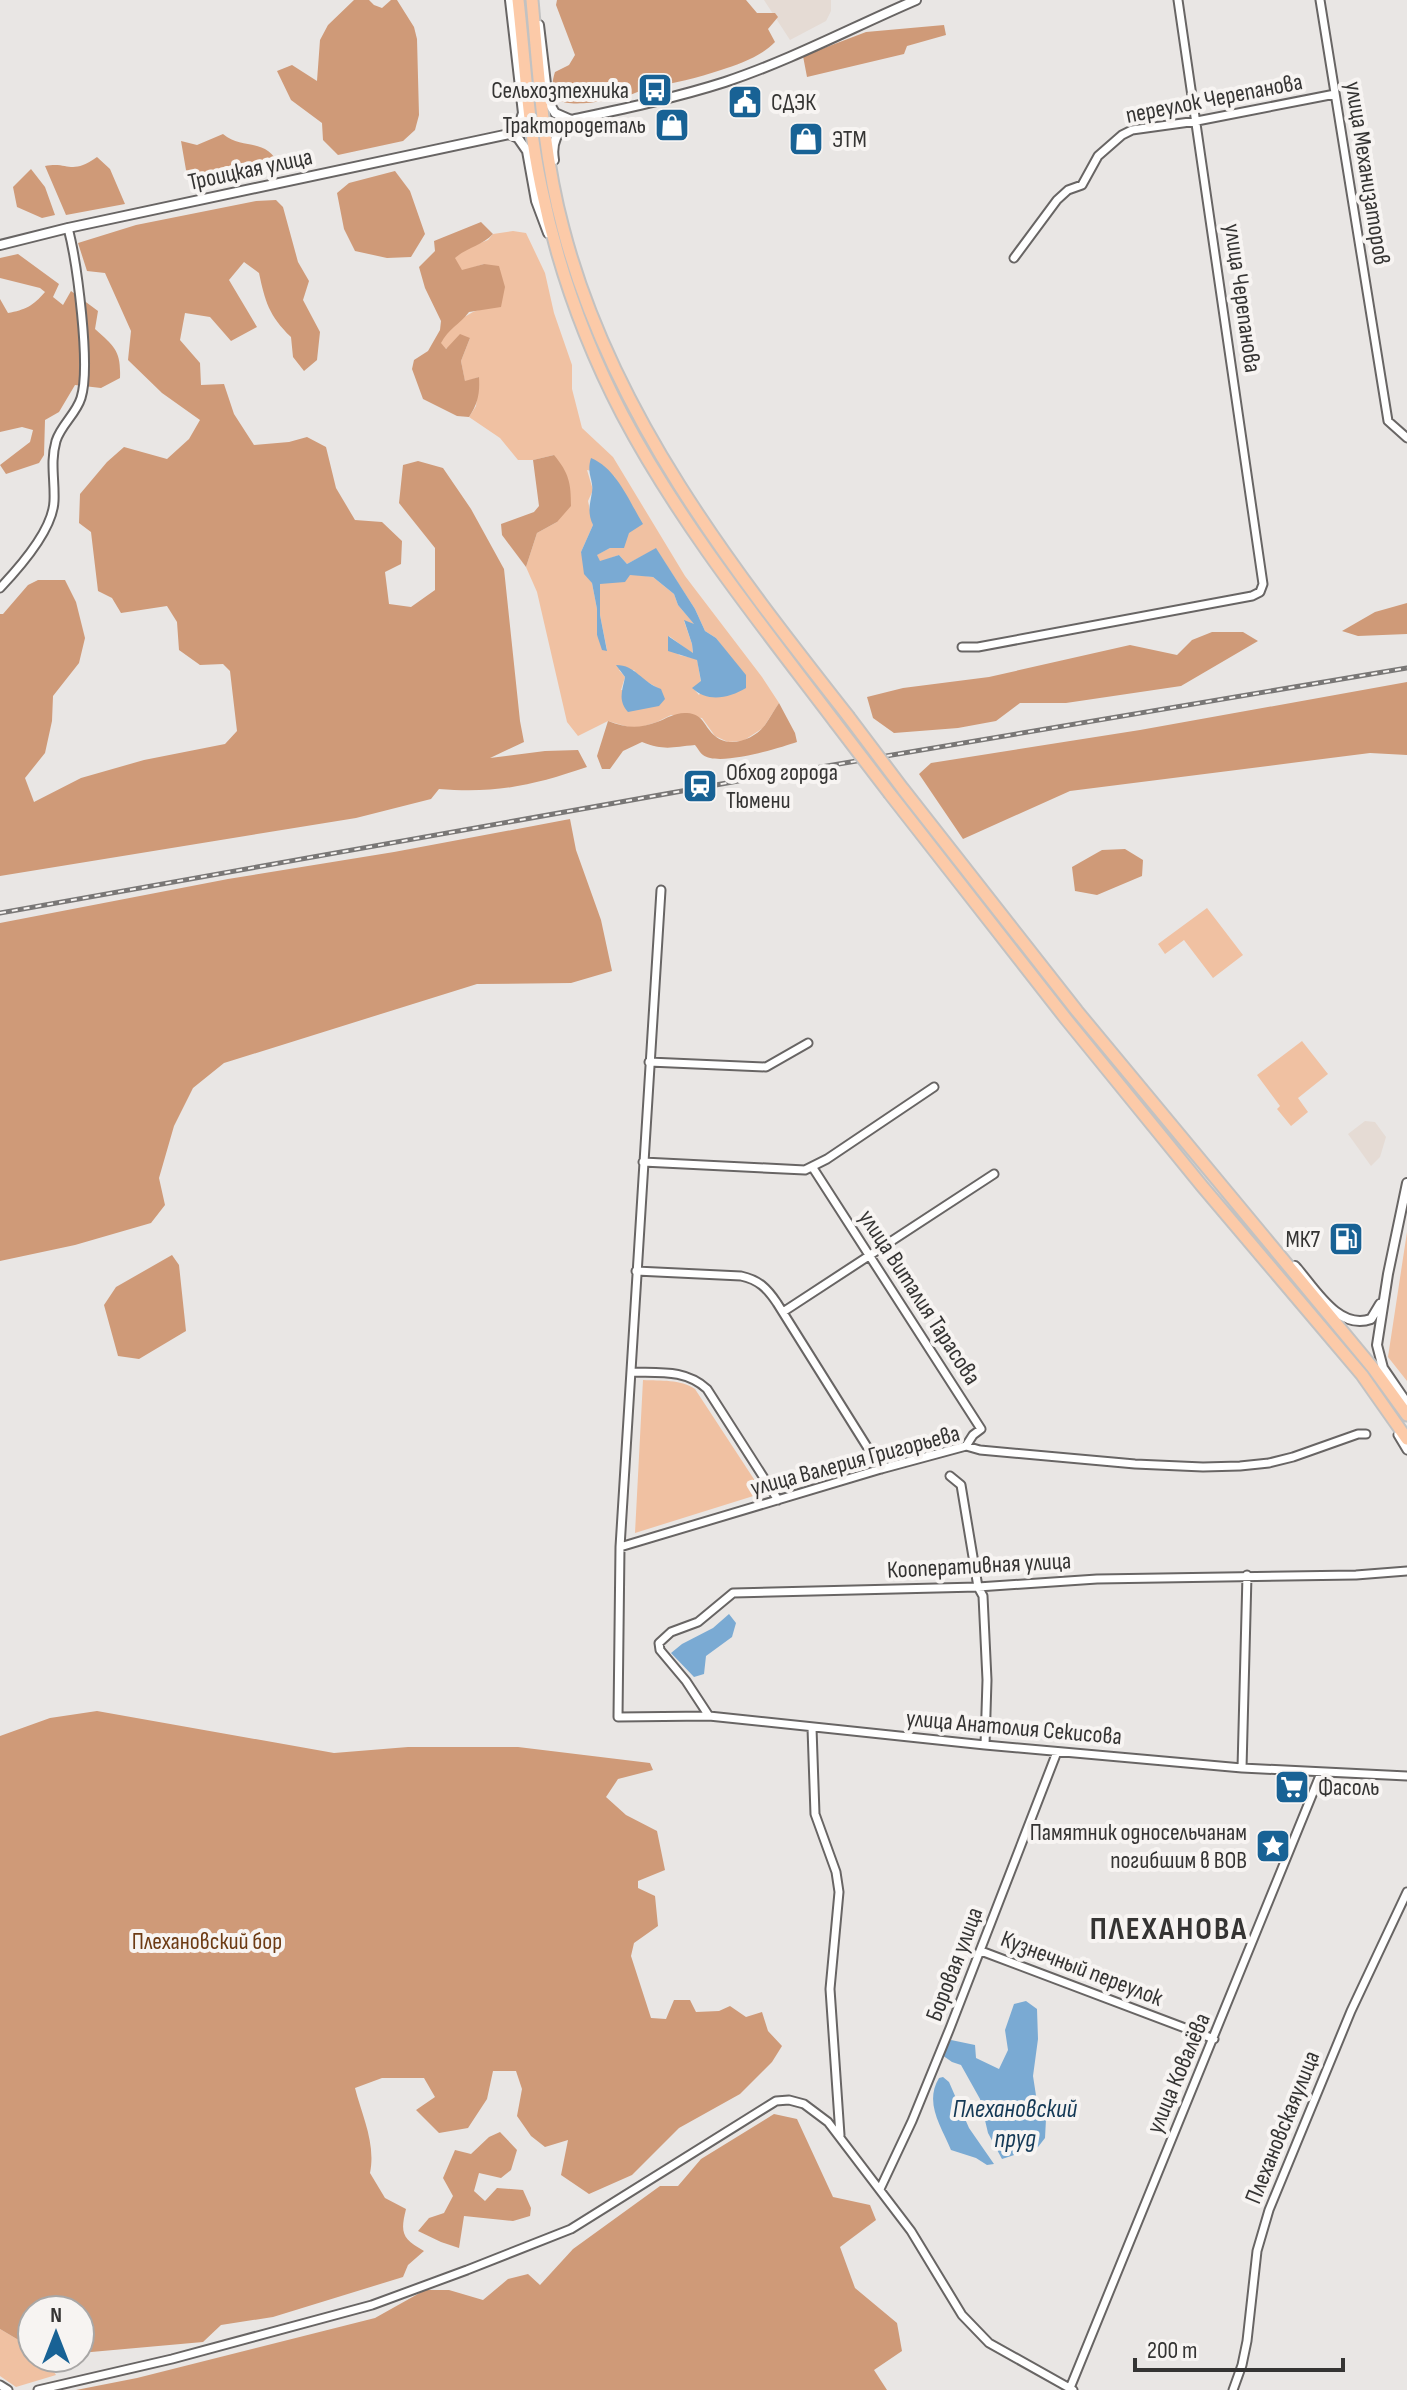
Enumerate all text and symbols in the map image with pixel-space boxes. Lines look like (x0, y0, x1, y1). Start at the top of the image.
street label: переулок Черепанова (1123, 67, 1305, 130)
bus stop icon: Сельхозтехника (636, 71, 674, 109)
place label: Сельхозтехника (491, 76, 629, 105)
street label: улица Механизаторов (1339, 79, 1396, 267)
public building icon: СДЭК (726, 83, 764, 121)
place label: СДЭК (771, 88, 816, 117)
shop icon: Трактородеталь (653, 106, 691, 144)
place label: Трактородеталь (502, 111, 646, 140)
shop icon: ЭТМ (787, 120, 825, 158)
place label: ЭТМ (832, 125, 867, 154)
street label: Троицкая улица (185, 142, 315, 197)
street label: улица Черепанова (1218, 222, 1267, 374)
place label: Обход города Тюмени (726, 758, 838, 815)
station icon: Обход города Тюмени (681, 767, 719, 805)
street label: улица Виталия Тарасова (852, 1204, 987, 1390)
fuel station icon: МК7 (1327, 1220, 1365, 1258)
place label: МК7 (1285, 1225, 1320, 1254)
street label: улица Валерия Григорьева (747, 1419, 963, 1502)
street label: Кооперативная улица (886, 1546, 1072, 1585)
street label: улица Анатолия Секисова (905, 1704, 1123, 1751)
supermarket icon: Фасоль (1273, 1768, 1311, 1806)
place label: Фасоль (1318, 1773, 1380, 1802)
place label: Памятник односельчанам погибшим в ВОВ (1030, 1818, 1247, 1875)
place icon: Памятник односельчанам погибшим в ВОВ (1254, 1827, 1292, 1865)
street label: Боровая улица (919, 1903, 989, 2025)
district label: ПЛЕХАНОВА (1090, 1910, 1248, 1949)
street label: Кузнечный переулок (997, 1924, 1168, 2013)
park label: Плехановский бор (132, 1927, 282, 1956)
street label: улица Ковалёва (1140, 2009, 1217, 2138)
street label: Плехановскаяулица (1239, 2047, 1326, 2208)
water label: Плехановский пруд (953, 2094, 1078, 2155)
north arrow (16, 2294, 96, 2374)
text: N (50, 2302, 62, 2329)
scale bar (1135, 2322, 1343, 2372)
text: 200 m (1147, 2336, 1198, 2365)

